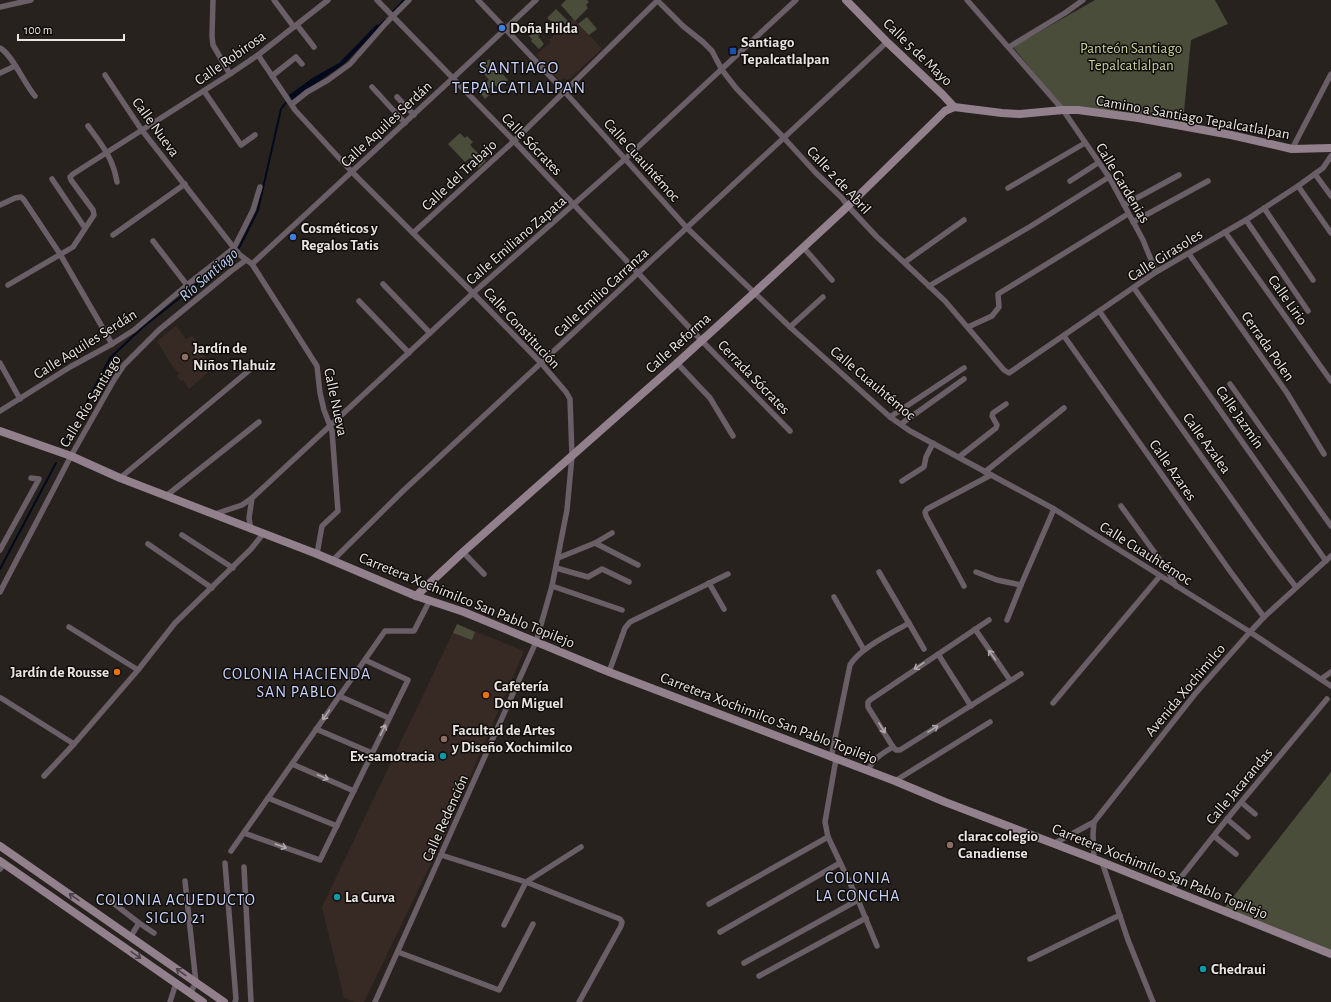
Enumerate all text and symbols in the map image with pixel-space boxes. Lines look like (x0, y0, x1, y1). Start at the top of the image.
scale bar (18, 16, 124, 42)
street label: Calle 5 de Mayo (880, 16, 955, 89)
place label: Doña Hilda (510, 21, 578, 36)
marker: Doña Hilda (497, 23, 507, 33)
text: 100 m (24, 24, 52, 36)
street label: Calle Robirosa (192, 29, 269, 88)
place label: Santiago Tepalcatlalpan (741, 35, 829, 67)
park label: Panteón Santiago Tepalcatlalpan (1080, 41, 1182, 73)
marker: Santiago Tepalcatlalpan (728, 46, 738, 56)
district label: SANTIAGO TEPALCATLALPAN (452, 59, 586, 96)
street label: Calle Aquiles Serdán (338, 79, 435, 170)
street label: Camino a Santiago Tepalcatlalpan (1095, 93, 1291, 142)
street label: Calle Nueva (129, 95, 182, 160)
street label: Calle Sócrates (498, 110, 565, 178)
street label: Calle Cuauhtémoc (601, 116, 683, 205)
street label: Calle del Trabajo (419, 137, 500, 214)
street label: Calle Gardenias (1093, 141, 1152, 226)
street label: Calle 2 de Abril (804, 144, 874, 217)
street label: Calle Emiliano Zapata (463, 193, 569, 288)
place label: Cosméticos y Regalos Tatis (301, 221, 379, 253)
street label: Calle Girasoles (1125, 227, 1205, 284)
marker: Cosméticos y Regalos Tatis (288, 232, 298, 242)
water label: Río Santiago (176, 245, 241, 304)
street label: Calle Emilio Carranza (551, 245, 652, 340)
street label: Calle Lirio (1265, 273, 1310, 328)
street label: Calle Constitución (480, 285, 563, 372)
street label: Calle Aquiles Serdán (31, 307, 139, 382)
street label: Cerrada Polen (1238, 309, 1297, 384)
street label: Calle Reforma (643, 310, 714, 376)
street label: Cerrada Sócrates (715, 337, 793, 417)
place label: Jardín de Niños Tlahuiz (193, 341, 276, 373)
street label: Calle Cuauhtémoc (827, 344, 918, 423)
marker: Jardín de Niños Tlahuiz (180, 352, 190, 362)
street label: Calle Río Santiago (57, 353, 124, 450)
street label: Calle Nueva (321, 367, 350, 438)
street label: Calle Jazmín (1213, 383, 1266, 451)
street label: Calle Azalea (1180, 410, 1234, 476)
street label: Calle Azares (1146, 437, 1199, 503)
street label: Calle Cuauhtémoc (1097, 519, 1195, 588)
street label: Carretera Xochimilco San Pablo Topilejo (357, 550, 577, 651)
street label: Avenida Xochimilco (1142, 641, 1228, 739)
one-way arrow (988, 649, 996, 660)
one-way arrow (914, 662, 925, 670)
place label: Jardín de Rousse (10, 665, 109, 680)
district label: COLONIA HACIENDA SAN PABLO (223, 666, 371, 700)
marker: Jardín de Rousse (112, 667, 122, 677)
street label: Carretera Xochimilco San Pablo Topilejo (658, 670, 879, 767)
place label: Cafetería Don Miguel (494, 679, 563, 711)
marker: Cafetería Don Miguel (481, 690, 491, 700)
one-way arrow (322, 709, 330, 720)
one-way arrow (878, 722, 886, 734)
place label: Facultad de Artes y Diseño Xochimilco (451, 723, 572, 755)
one-way arrow (380, 725, 387, 737)
one-way arrow (927, 725, 938, 733)
marker: Facultad de Artes y Diseño Xochimilco (439, 734, 449, 744)
street label: Calle Jacarandas (1203, 745, 1276, 827)
place label: Ex-samotracia (350, 749, 435, 764)
marker: Ex-samotracia (438, 751, 448, 761)
street label: Calle Redención (420, 773, 471, 864)
one-way arrow (316, 774, 328, 782)
street label: Carretera Xochimilco San Pablo Topilejo (1050, 821, 1270, 922)
place label: clarac colegio Canadiense (958, 829, 1038, 861)
marker: clarac colegio Canadiense (945, 840, 955, 850)
one-way arrow (274, 842, 286, 850)
district label: COLONIA LA CONCHA (815, 870, 901, 904)
place label: La Curva (345, 890, 395, 905)
district label: COLONIA ACUEDUCTO SIGLO 21 (96, 892, 256, 926)
marker: La Curva (332, 892, 342, 902)
one-way arrow (69, 893, 80, 901)
one-way arrow (130, 951, 141, 959)
place label: Chedraui (1211, 962, 1266, 977)
marker: Chedraui (1198, 964, 1208, 974)
one-way arrow (175, 968, 186, 976)

